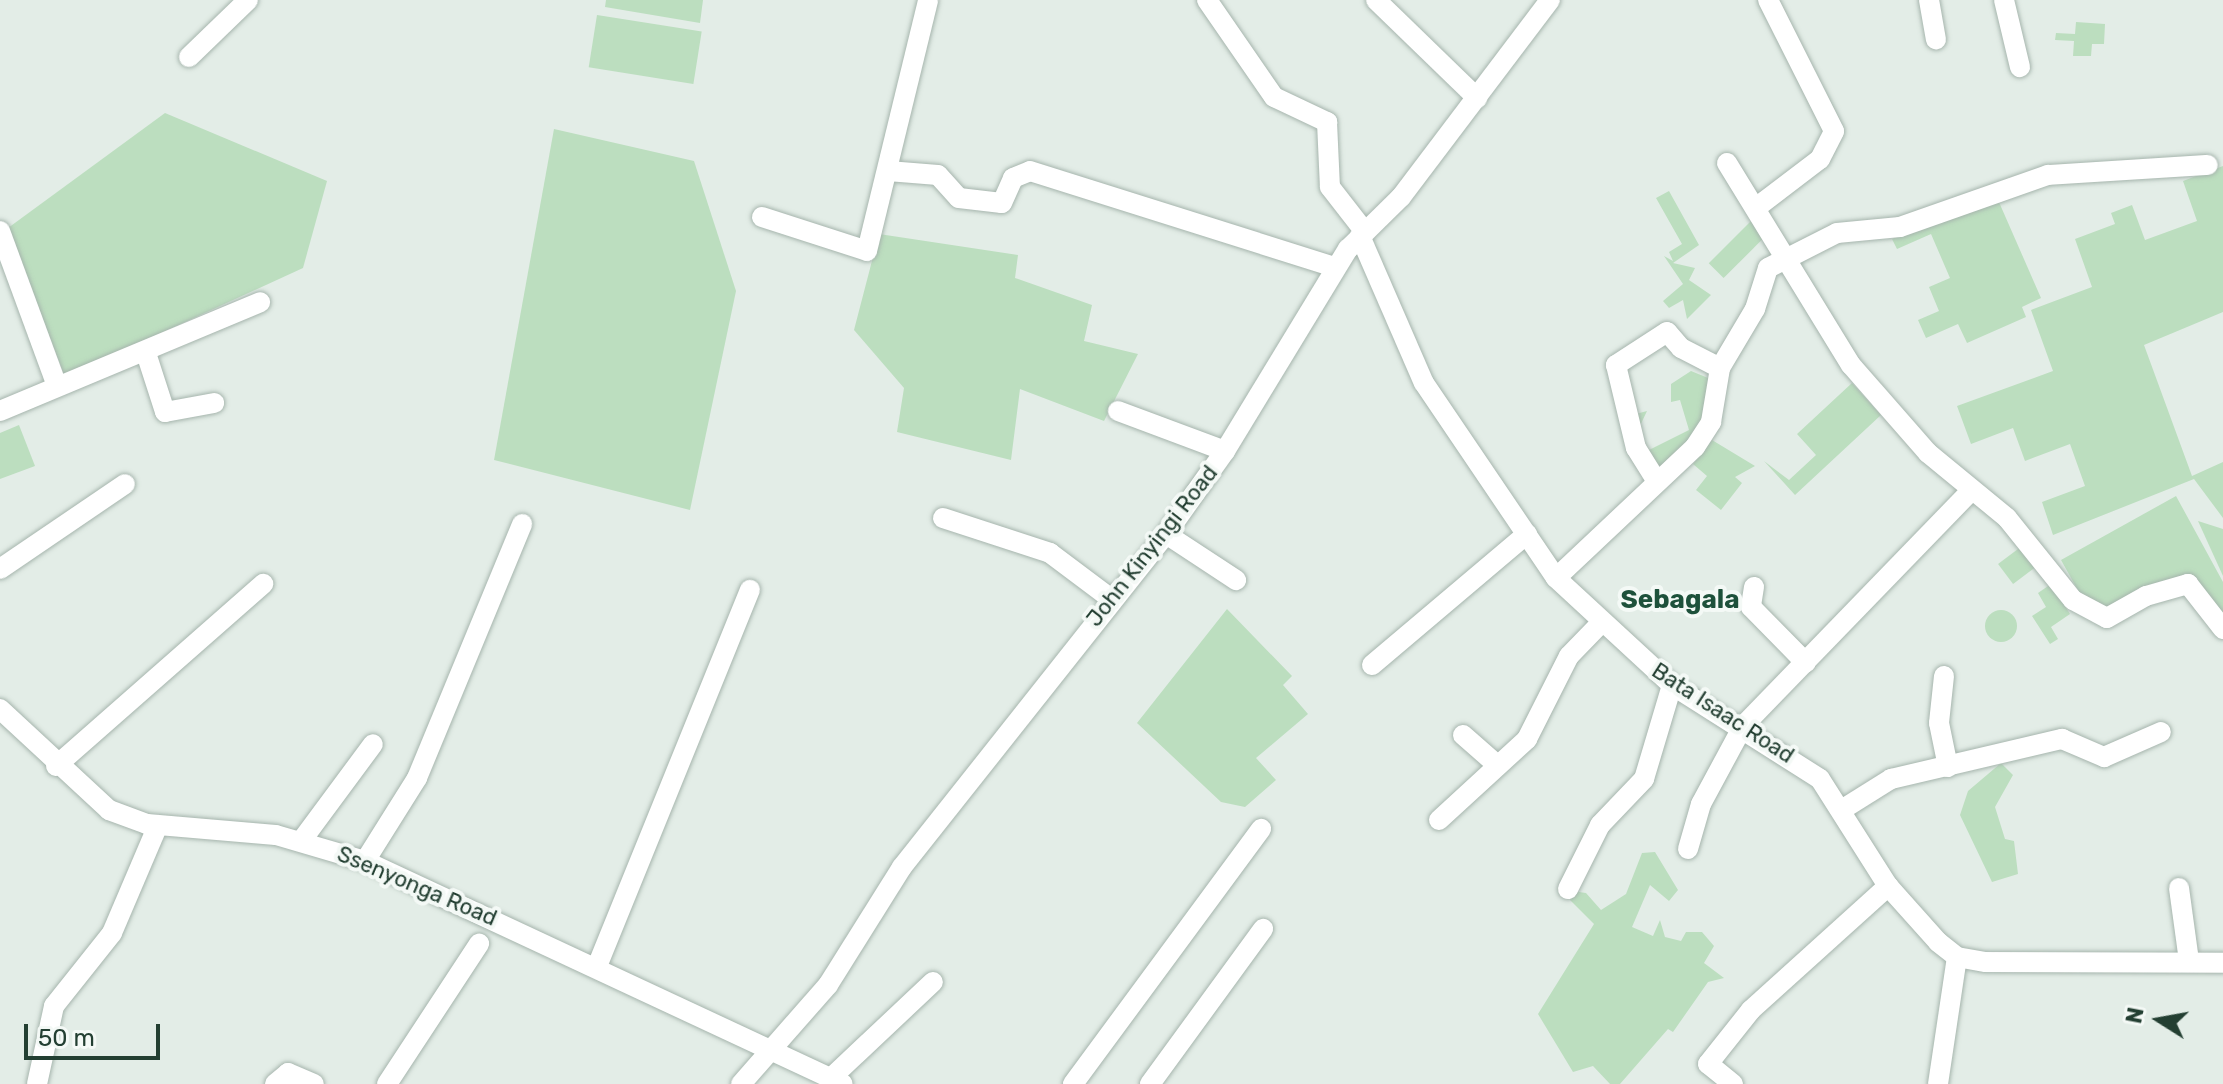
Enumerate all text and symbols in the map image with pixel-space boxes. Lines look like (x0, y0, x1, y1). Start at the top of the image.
street label: John Kinyingi Road (1081, 460, 1223, 632)
district label: Sebagala (1620, 584, 1740, 616)
street label: Bata Isaac Road (1647, 657, 1799, 769)
street label: Ssenyonga Road (333, 840, 501, 932)
north arrow (2119, 980, 2199, 1060)
text: N (2120, 1005, 2150, 1026)
scale bar (28, 1008, 164, 1058)
text: 50 m (38, 1024, 95, 1052)

